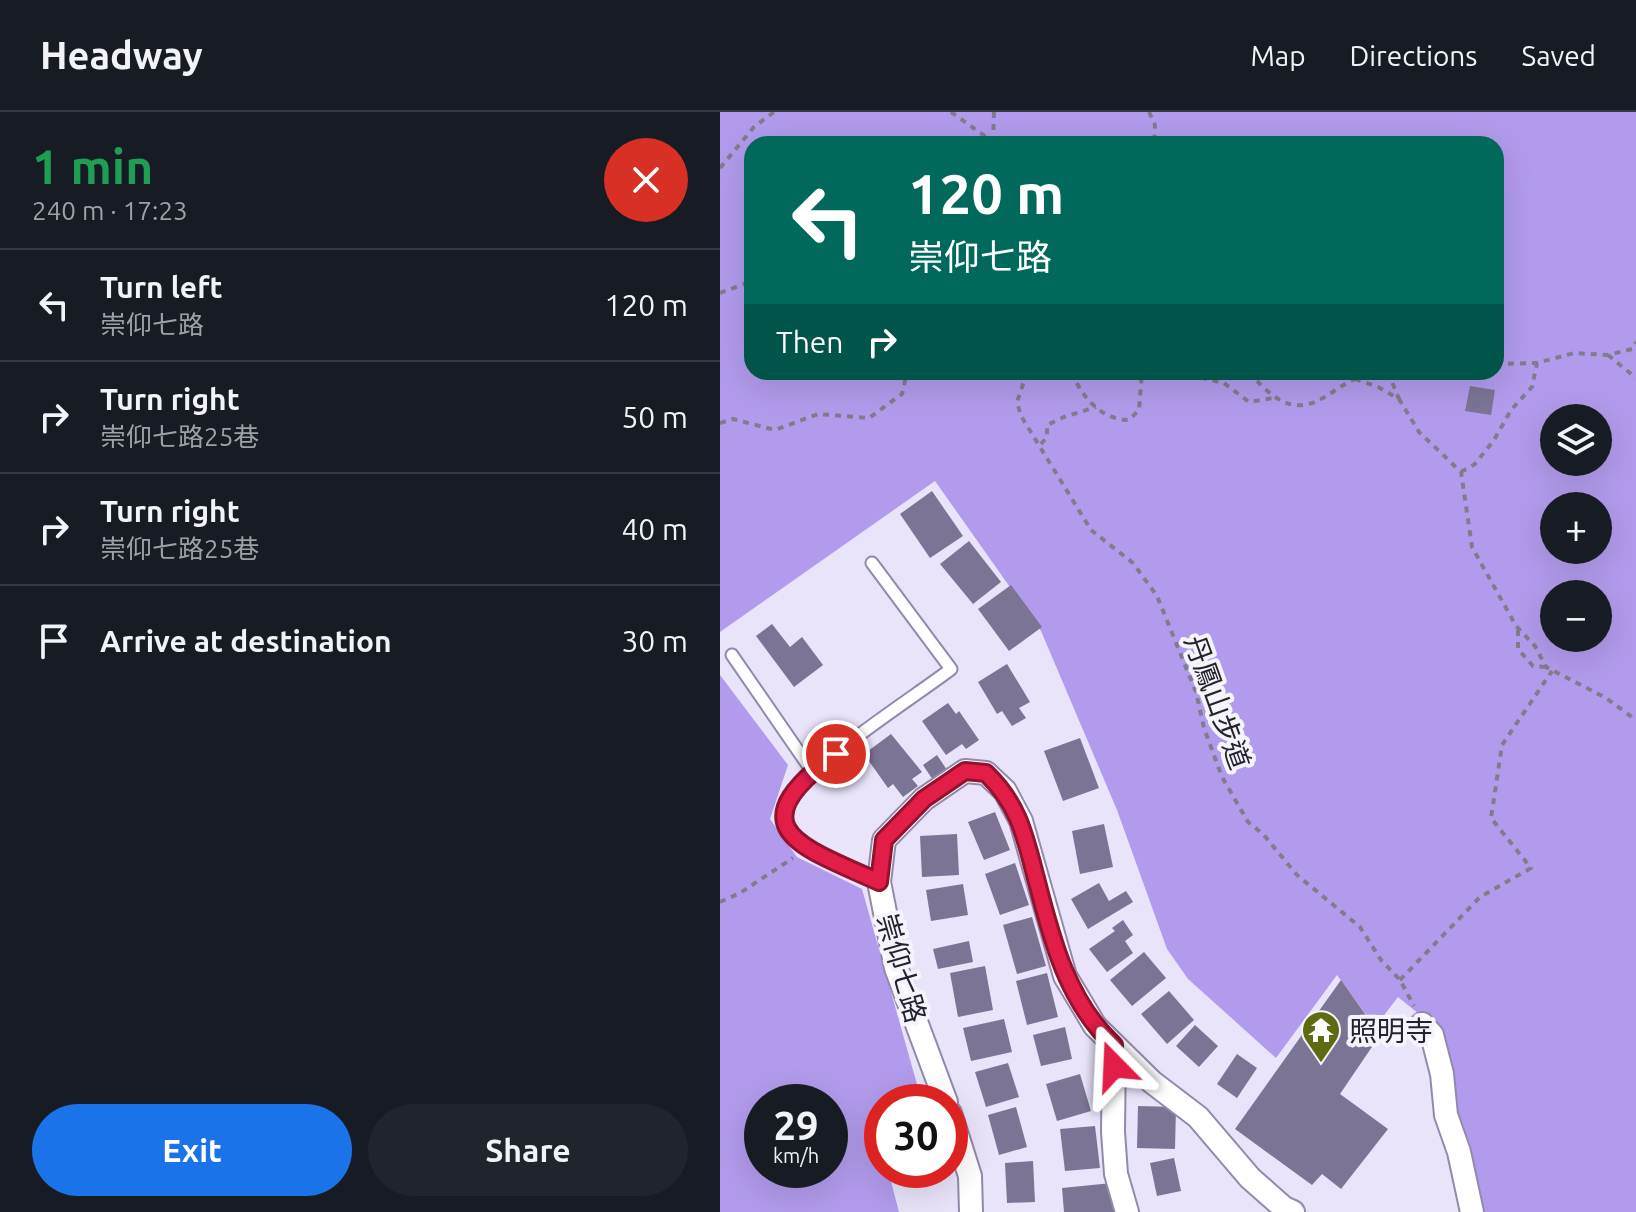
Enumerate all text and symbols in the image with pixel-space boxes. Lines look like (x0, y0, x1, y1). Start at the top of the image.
text: Headway (40, 34, 203, 76)
text: Map (1250, 40, 1306, 71)
text: Directions (1350, 40, 1477, 71)
text: Saved (1521, 40, 1596, 71)
button: close (604, 138, 688, 222)
text: 1 min (32, 139, 153, 193)
text: 120 m (908, 162, 1064, 225)
icon: left (776, 168, 880, 272)
text: 240 m · 17:23 (32, 196, 188, 225)
text: 崇仰七路 (908, 236, 1052, 277)
text: Turn left (100, 270, 222, 304)
icon: left (32, 283, 76, 327)
text: 120 m (604, 288, 688, 322)
text: 崇仰七路 (100, 310, 204, 339)
icon: right (860, 320, 904, 364)
text: Then (776, 325, 844, 359)
text: Turn right (100, 382, 240, 416)
icon: right (32, 395, 76, 439)
text: 50 m (621, 400, 688, 434)
map controls (1540, 404, 1612, 652)
button: layers (1540, 404, 1612, 476)
text: 崇仰七路25巷 (100, 422, 259, 451)
button: + (1540, 492, 1612, 564)
text: Turn right (100, 494, 240, 528)
icon: right (32, 507, 76, 551)
text: 40 m (621, 512, 688, 546)
text: 崇仰七路25巷 (100, 534, 259, 563)
button: − (1540, 580, 1612, 652)
icon: arrive (32, 619, 76, 663)
text: Arrive at destination (100, 624, 392, 658)
text: 30 m (621, 624, 688, 658)
street label: 丹鳳山步道 (1179, 631, 1257, 773)
pin (802, 720, 870, 788)
icon: arrive (814, 732, 858, 776)
street label: 崇仰七路 (872, 910, 932, 1026)
temple icon: 照明寺 (1300, 1009, 1342, 1064)
place label: 照明寺 (1349, 1015, 1433, 1046)
position arrow (1072, 1024, 1156, 1108)
speed limit sign: 30 (864, 1084, 968, 1188)
text: 29 (773, 1103, 819, 1148)
button: Exit (32, 1104, 352, 1196)
button: Share (368, 1104, 688, 1196)
text: km/h (773, 1144, 819, 1167)

